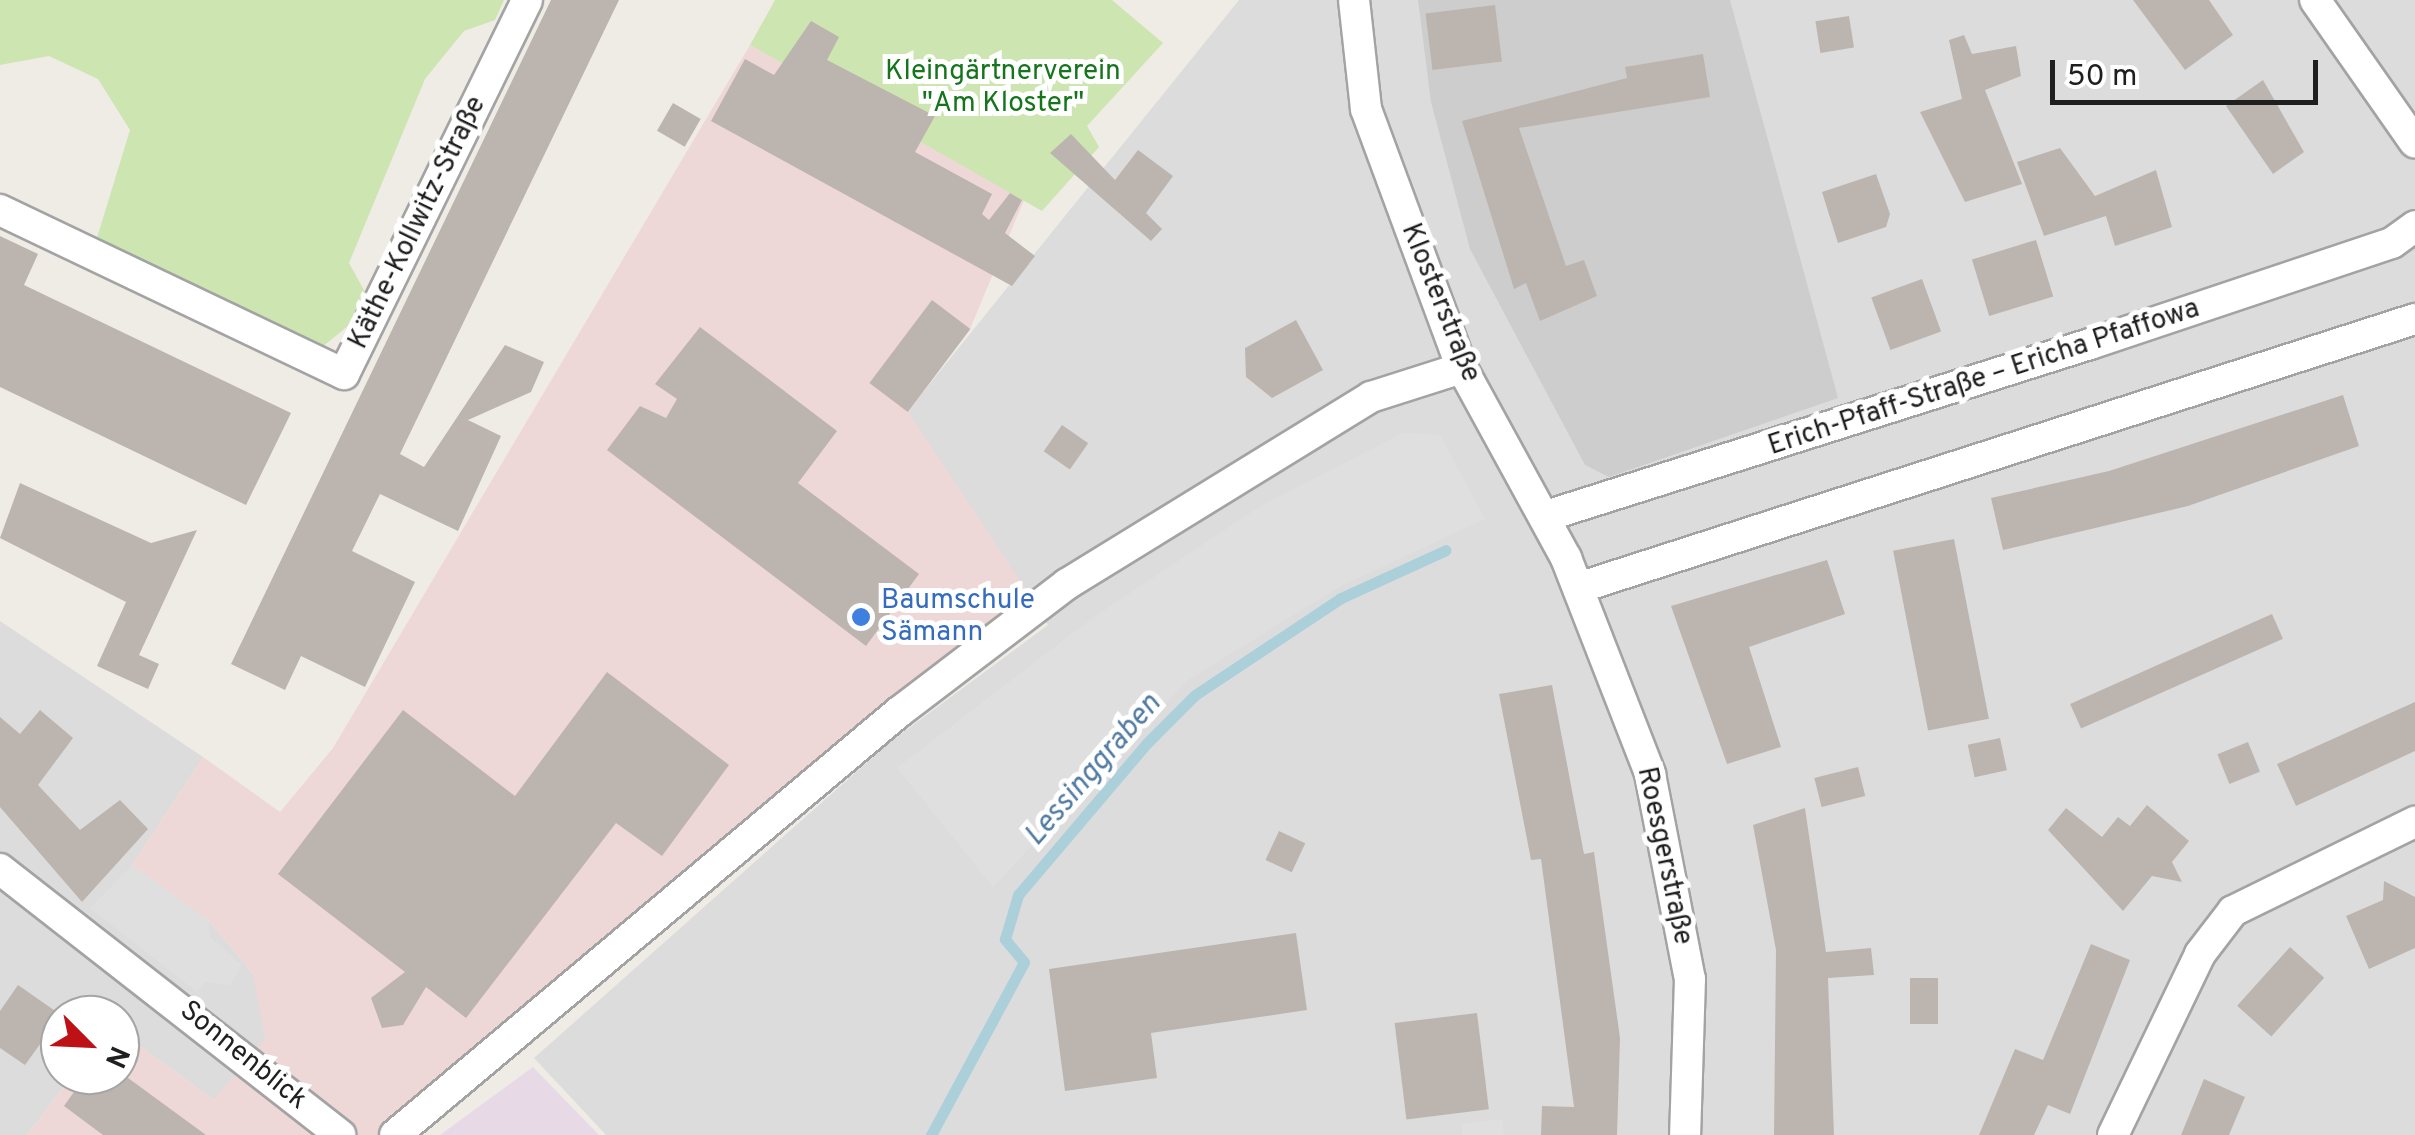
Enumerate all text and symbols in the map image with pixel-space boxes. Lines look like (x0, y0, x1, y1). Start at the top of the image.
scale bar (2055, 40, 2322, 102)
park label: Kleingärtnerverein "Am Kloster" (885, 55, 1121, 121)
text: 50 m (2067, 59, 2137, 96)
street label: Käthe-Kollwitz-Straße (342, 91, 494, 355)
street label: Klosterstraße (1393, 219, 1487, 387)
street label: Erich-Pfaff-Straße – Ericha Pfaffowa (1764, 292, 2204, 464)
place label: Baumschule Sämann (881, 584, 1035, 650)
marker: Baumschule Sämann (850, 606, 872, 628)
water label: Lessinggraben (1018, 688, 1170, 854)
street label: Roesgerstraße (1629, 764, 1699, 948)
street label: Sonnenblick (173, 994, 313, 1118)
north arrow (40, 995, 140, 1095)
text: N (95, 1040, 136, 1073)

